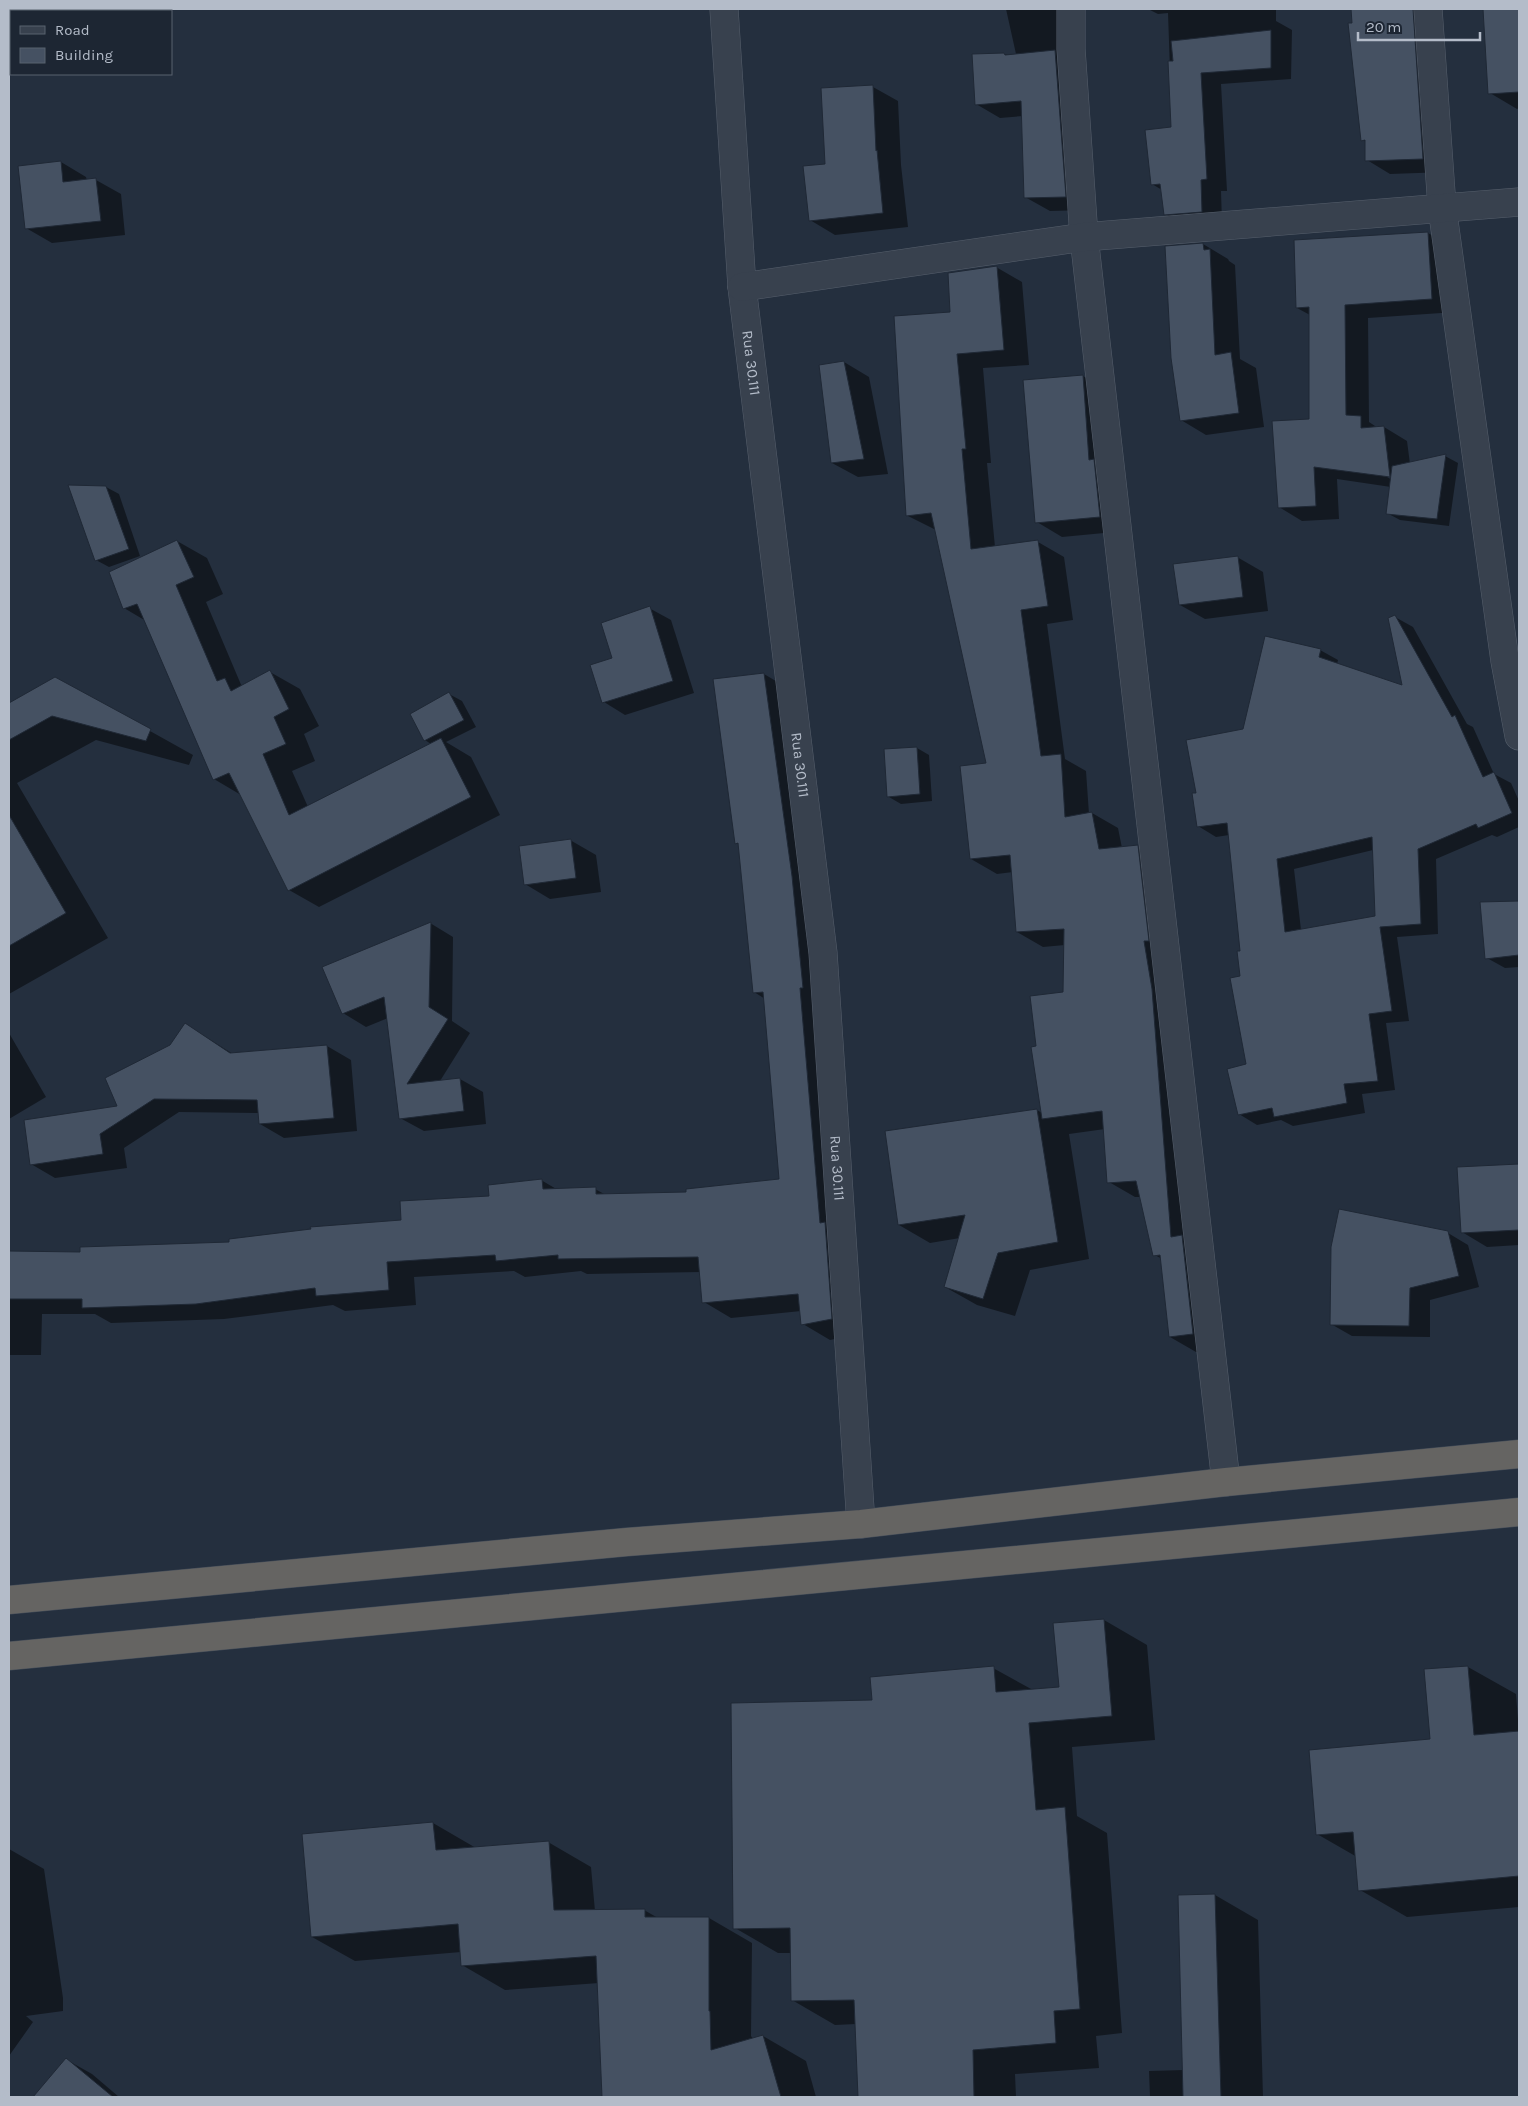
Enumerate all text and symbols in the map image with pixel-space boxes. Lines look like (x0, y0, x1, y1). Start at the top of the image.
legend (10, 10, 172, 75)
scale bar (1358, 10, 1480, 42)
text: 20 m (1366, 18, 1401, 36)
text: Road (55, 21, 90, 39)
text: Building (55, 46, 113, 64)
street label: Rua 30.111 (738, 329, 764, 396)
street label: Rua 30.111 (787, 731, 813, 798)
street label: Rua 30.111 (826, 1135, 848, 1201)

